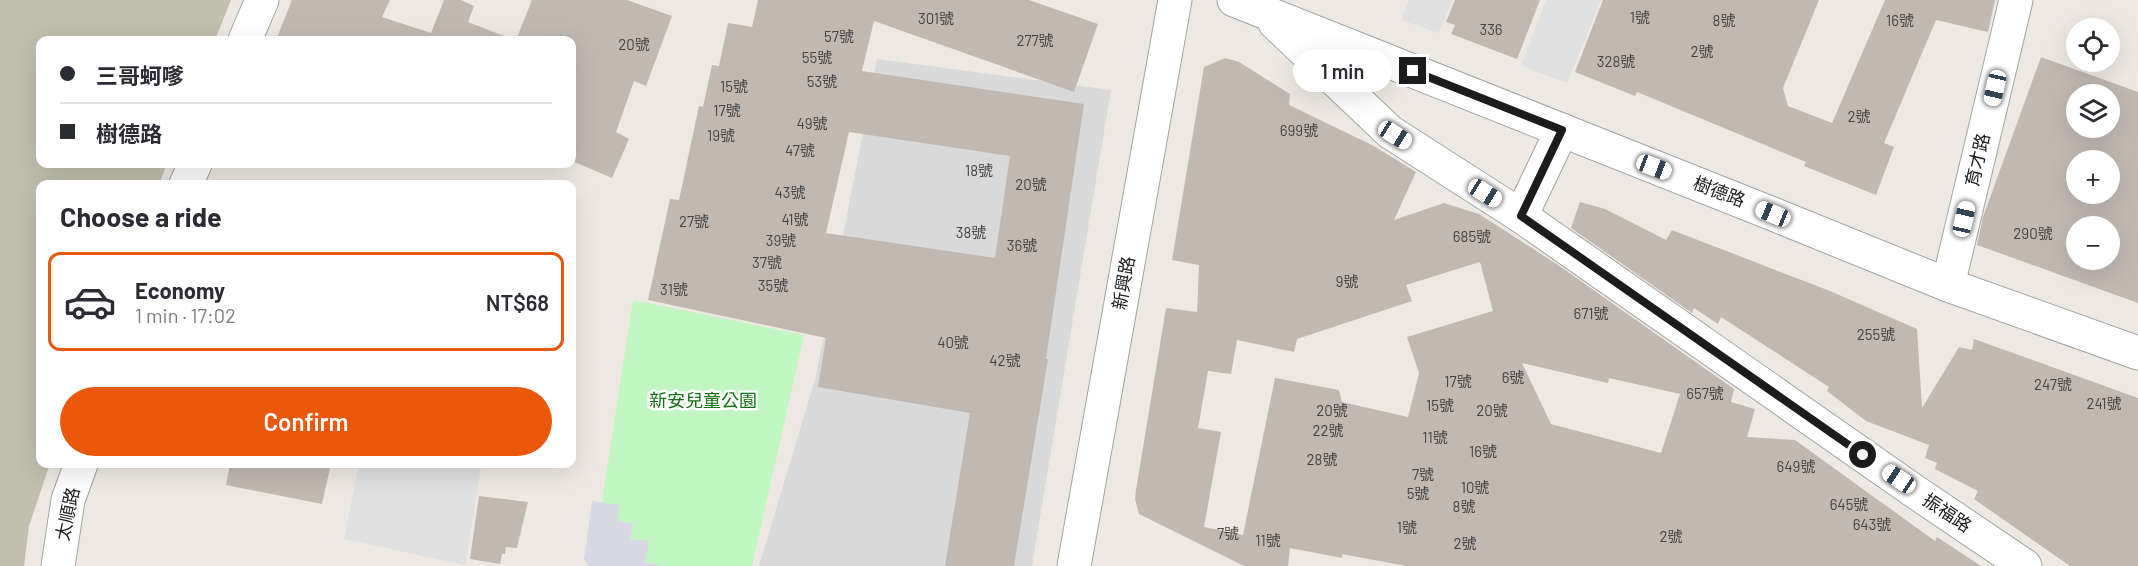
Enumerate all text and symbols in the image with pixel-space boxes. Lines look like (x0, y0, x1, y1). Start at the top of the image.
house number: 1號 (1630, 8, 1650, 26)
house number: 301號 (918, 9, 954, 27)
house number: 8號 (1713, 11, 1735, 29)
house number: 16號 (1886, 11, 1914, 29)
map controls (2066, 18, 2120, 270)
button: locate (2066, 18, 2120, 72)
house number: 336 (1479, 20, 1503, 38)
house number: 57號 (824, 27, 854, 45)
house number: 277號 (1016, 31, 1054, 49)
house number: 20號 (618, 35, 650, 53)
house number: 2號 (1690, 42, 1714, 60)
house number: 55號 (802, 48, 832, 66)
callout: 1 min (1293, 50, 1392, 92)
house number: 328號 (1597, 52, 1635, 70)
route end (1399, 57, 1426, 84)
text: 1 min (1321, 59, 1364, 83)
text: 三哥蚵嗲 (96, 62, 184, 88)
car (1982, 68, 2008, 108)
house number: 53號 (807, 72, 837, 90)
house number: 15號 (720, 77, 748, 95)
button: layers (2066, 84, 2120, 138)
house number: 17號 (713, 101, 741, 119)
house number: 2號 (1847, 107, 1871, 125)
house number: 49號 (796, 114, 828, 132)
car (1375, 118, 1415, 152)
text: 樹德路 (96, 120, 162, 146)
house number: 699號 (1280, 121, 1318, 139)
house number: 19號 (707, 126, 735, 144)
street label: 育才路 (1960, 131, 1994, 189)
house number: 47號 (785, 141, 815, 159)
button: + (2066, 150, 2120, 204)
car (1634, 152, 1674, 182)
house number: 18號 (965, 161, 993, 179)
street label: 樹德路 (1690, 171, 1749, 211)
house number: 20號 (1015, 175, 1047, 193)
car (1465, 176, 1505, 210)
house number: 43號 (775, 183, 806, 201)
car (1753, 199, 1793, 229)
car (1951, 199, 1977, 239)
text: Choose a ride (60, 200, 222, 232)
house number: 41號 (781, 210, 809, 228)
house number: 27號 (679, 212, 709, 230)
button: − (2066, 216, 2120, 270)
house number: 38號 (956, 223, 986, 241)
house number: 290號 (2013, 224, 2053, 242)
house number: 685號 (1453, 227, 1491, 245)
house number: 39號 (766, 231, 796, 249)
house number: 36號 (1007, 236, 1037, 254)
house number: 37號 (752, 253, 782, 271)
street label: 新興路 (1107, 254, 1139, 311)
house number: 9號 (1336, 272, 1358, 290)
icon: car (63, 275, 117, 329)
house number: 35號 (758, 276, 788, 294)
text: Economy (135, 277, 225, 303)
house number: 31號 (660, 280, 688, 298)
text: NT$68 (486, 289, 549, 315)
text: 1 min · 17:02 (135, 303, 236, 327)
house number: 671號 (1573, 304, 1609, 322)
house number: 255號 (1857, 325, 1895, 343)
house number: 40號 (937, 333, 969, 351)
house number: 42號 (989, 351, 1021, 369)
house number: 6號 (1502, 368, 1524, 386)
house number: 17號 (1444, 372, 1472, 390)
house number: 247號 (2034, 375, 2072, 393)
house number: 657號 (1686, 384, 1724, 402)
button: Confirm (60, 387, 552, 456)
park label: 新安兒童公園 (649, 389, 757, 411)
house number: 241號 (2086, 394, 2122, 412)
house number: 15號 (1426, 396, 1454, 414)
house number: 20號 (1316, 401, 1348, 419)
house number: 20號 (1476, 401, 1508, 419)
house number: 22號 (1312, 421, 1344, 439)
house number: 11號 (1422, 428, 1448, 446)
route start (1849, 441, 1876, 468)
house number: 16號 (1469, 442, 1497, 460)
house number: 28號 (1307, 450, 1337, 468)
house number: 649號 (1777, 457, 1815, 475)
car (1879, 461, 1919, 497)
house number: 7號 (1412, 465, 1434, 483)
house number: 10號 (1461, 478, 1489, 496)
house number: 5號 (1407, 484, 1429, 502)
street label: 太順路 (51, 485, 83, 542)
street label: 振福路 (1919, 488, 1976, 536)
house number: 645號 (1830, 495, 1868, 513)
house number: 8號 (1453, 497, 1475, 515)
house number: 643號 (1853, 515, 1891, 533)
house number: 1號 (1397, 518, 1417, 536)
house number: 7號 (1217, 524, 1239, 542)
house number: 2號 (1659, 527, 1683, 545)
house number: 11號 (1255, 531, 1281, 549)
house number: 2號 (1453, 534, 1477, 552)

